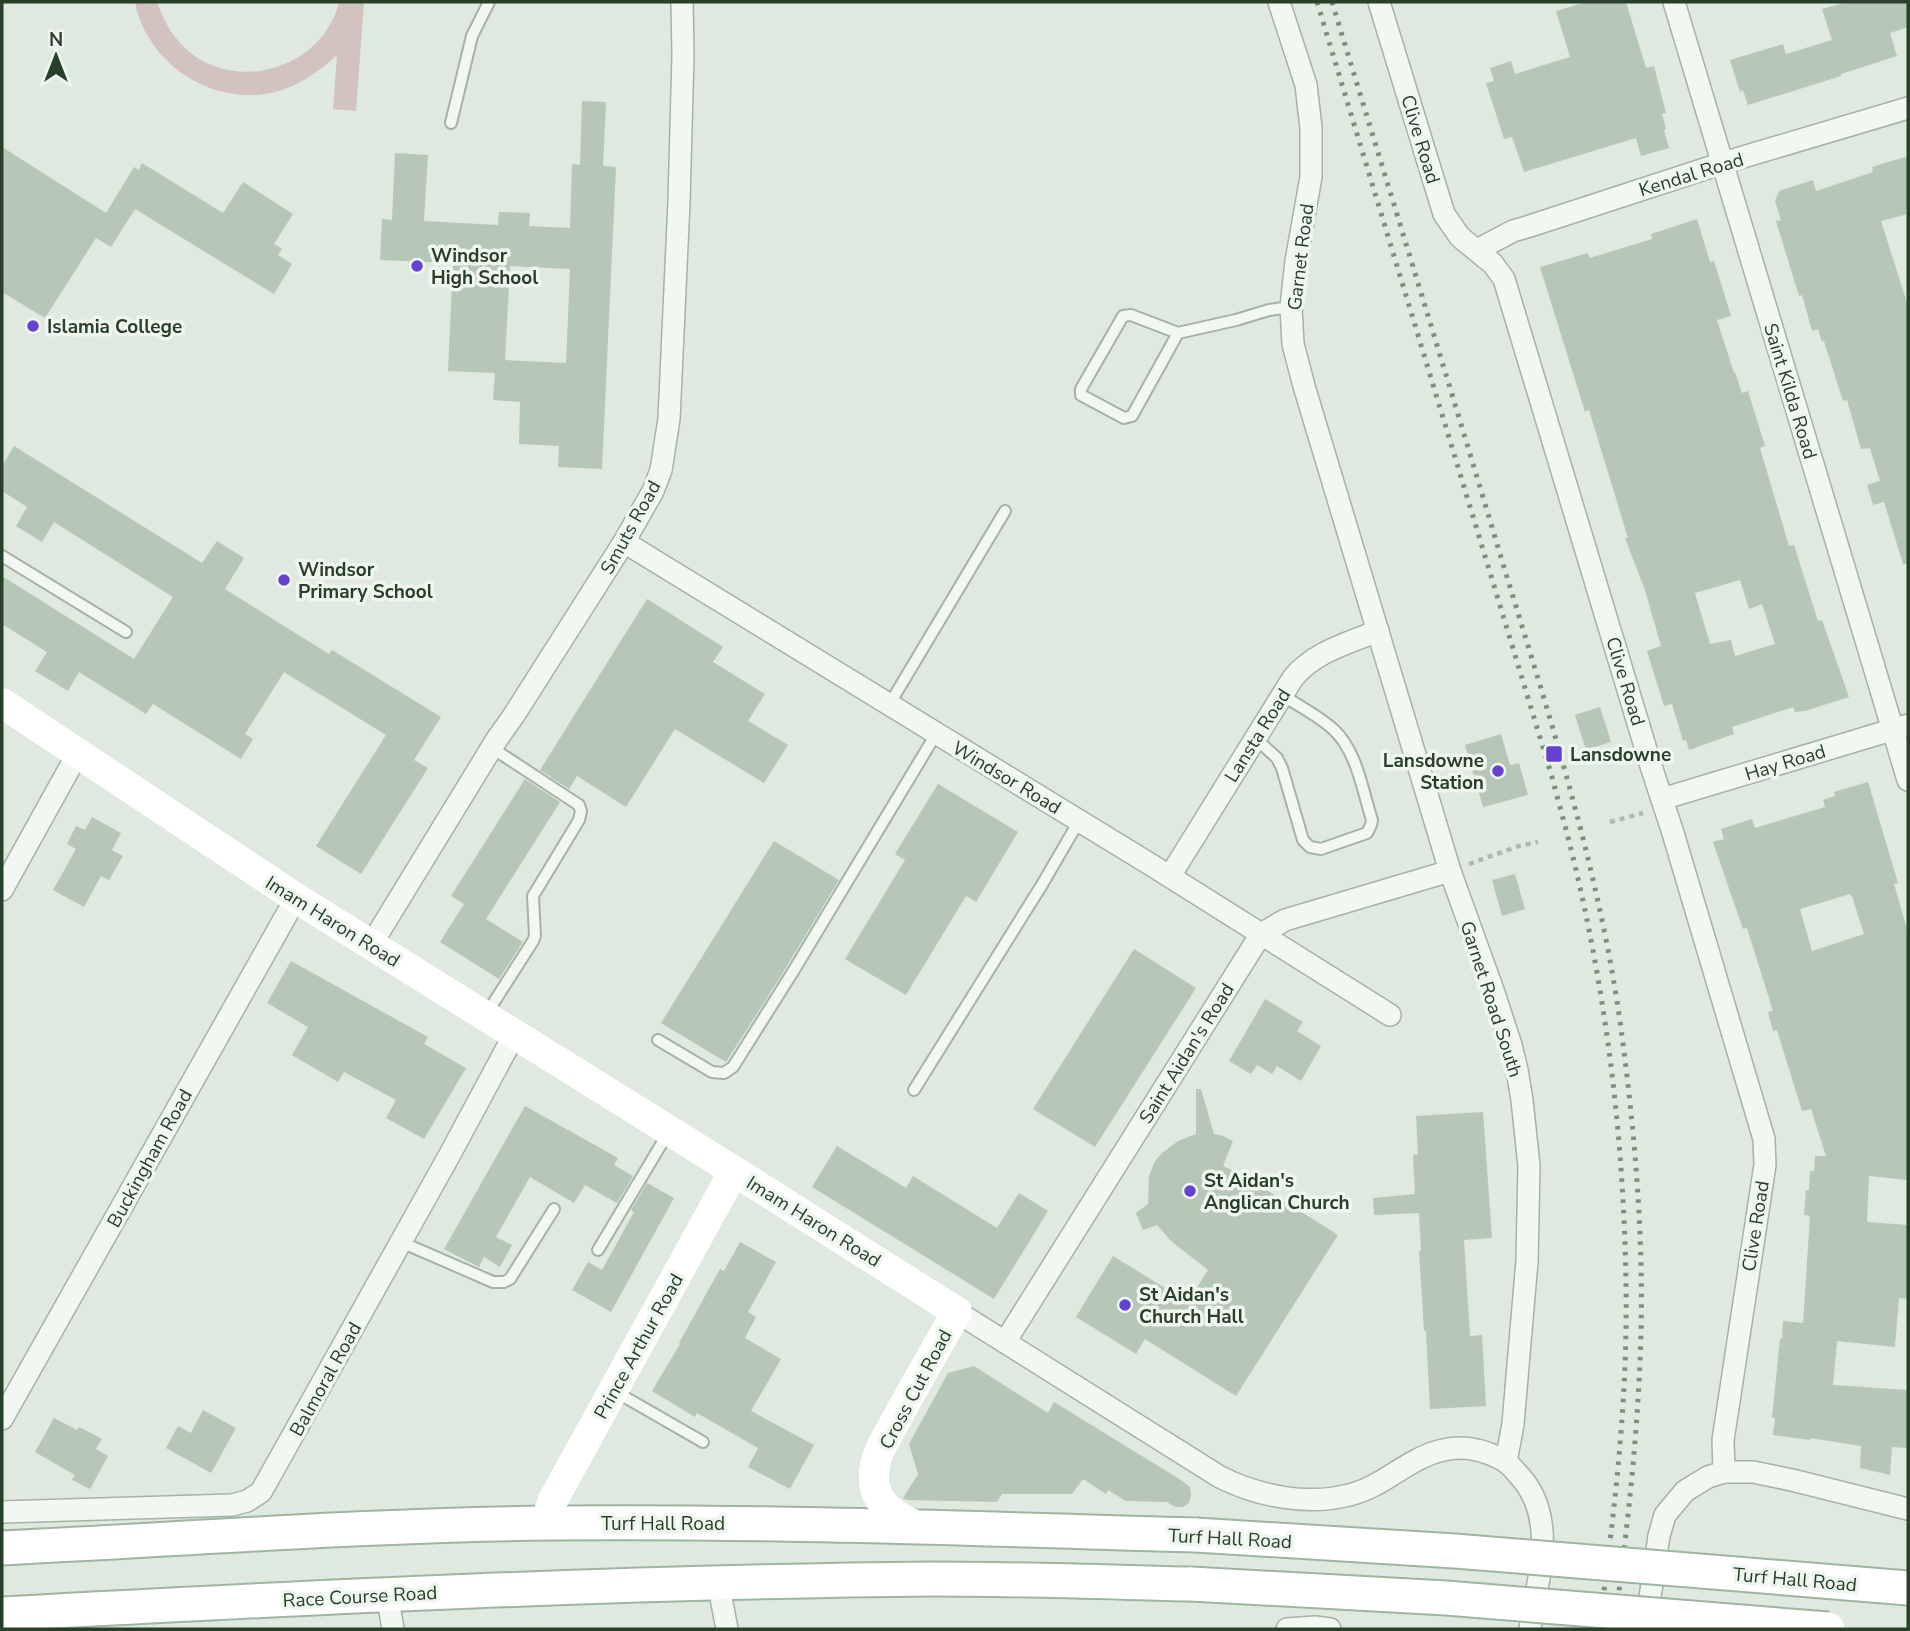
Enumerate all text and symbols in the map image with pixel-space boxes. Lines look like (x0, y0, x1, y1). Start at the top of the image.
north arrow (21, 21, 91, 91)
text: N (49, 27, 63, 53)
street label: Clive Road (1394, 92, 1446, 187)
street label: Kendal Road (1636, 147, 1747, 203)
street label: Garnet Road (1282, 202, 1320, 312)
place label: Windsor High School (431, 243, 538, 291)
marker: Windsor High School (409, 258, 425, 274)
place label: Islamia College (47, 314, 182, 340)
marker: Islamia College (25, 318, 41, 334)
street label: Saint Kilda Road (1757, 320, 1823, 462)
street label: Smuts Road (594, 476, 667, 579)
place label: Windsor Primary School (298, 557, 433, 605)
marker: Windsor Primary School (276, 572, 292, 588)
street label: Clive Road (1599, 634, 1651, 729)
street label: Lansta Road (1219, 684, 1297, 787)
street label: Windsor Road (947, 735, 1066, 821)
street label: Hay Road (1742, 738, 1829, 788)
place label: Lansdowne (1570, 742, 1671, 768)
marker: Lansdowne (1544, 744, 1564, 764)
place label: Lansdowne Station (1383, 748, 1484, 796)
marker: Lansdowne Station (1490, 763, 1506, 779)
street label: Imam Haron Road (260, 870, 405, 974)
street label: Garnet Road South (1454, 918, 1529, 1081)
street label: Saint Aidan's Road (1133, 978, 1241, 1129)
street label: Buckingham Road (101, 1085, 199, 1232)
place label: St Aidan's Anglican Church (1204, 1168, 1350, 1216)
street label: Imam Haron Road (741, 1170, 886, 1274)
street label: Clive Road (1736, 1179, 1776, 1273)
marker: St Aidan's Anglican Church (1182, 1183, 1198, 1199)
street label: Prince Arthur Road (588, 1269, 690, 1424)
place label: St Aidan's Church Hall (1139, 1282, 1244, 1330)
marker: St Aidan's Church Hall (1117, 1297, 1133, 1313)
street label: Balmoral Road (284, 1318, 368, 1441)
street label: Cross Cut Road (873, 1325, 958, 1454)
street label: Turf Hall Road (601, 1511, 725, 1537)
street label: Turf Hall Road (1167, 1523, 1293, 1555)
street label: Turf Hall Road (1732, 1562, 1858, 1598)
street label: Race Course Road (282, 1580, 438, 1614)

